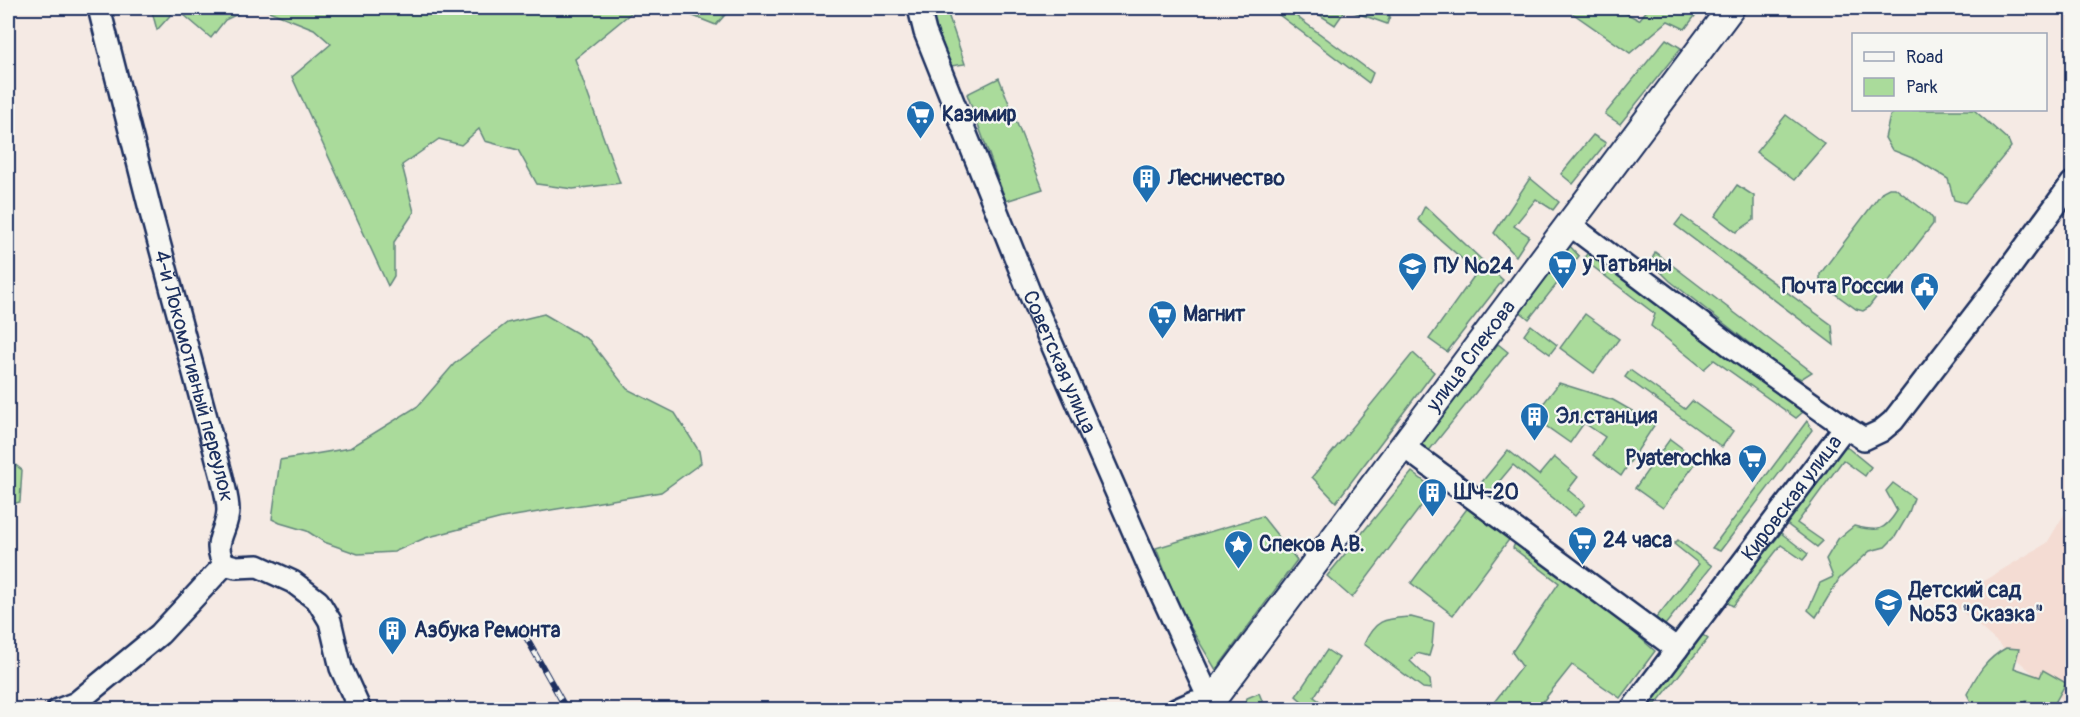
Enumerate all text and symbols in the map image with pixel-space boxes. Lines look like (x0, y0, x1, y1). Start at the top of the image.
legend (1852, 33, 2047, 111)
text: Road (1906, 46, 1943, 69)
text: Park (1906, 76, 1938, 99)
supermarket icon: Казимир (905, 98, 937, 140)
place label: Казимир (942, 101, 1016, 128)
building icon: Лесничество (1131, 162, 1163, 204)
place label: Лесничество (1167, 165, 1286, 192)
street label: 4-й Локомотивный переулок (148, 247, 240, 504)
supermarket icon: у Татьяны (1546, 248, 1578, 290)
school or university icon: ПУ №24 (1397, 250, 1429, 292)
place label: у Татьяны (1582, 251, 1672, 278)
place label: ПУ №24 (1434, 253, 1514, 280)
public building icon: Почта России (1908, 270, 1940, 312)
place label: Почта России (1782, 273, 1904, 300)
street label: Советская улица (1016, 286, 1102, 438)
street label: улица Спекова (1420, 294, 1522, 418)
supermarket icon: Магнит (1146, 298, 1178, 340)
place label: Магнит (1183, 301, 1246, 328)
building icon: Эл.станция (1519, 400, 1551, 442)
place label: Эл.станция (1556, 403, 1658, 430)
street label: Кировская улица (1736, 430, 1848, 567)
supermarket icon: Pyaterochka (1736, 442, 1768, 484)
place label: Pyaterochka (1625, 445, 1731, 472)
building icon: ШЧ-20 (1417, 476, 1449, 518)
place label: ШЧ-20 (1453, 479, 1519, 506)
supermarket icon: 24 часа (1566, 524, 1598, 566)
place label: 24 часа (1603, 527, 1673, 554)
place icon: Спеков А.В. (1222, 528, 1254, 570)
place label: Спеков А.В. (1259, 531, 1365, 558)
place label: Детский сад №53 "Сказка" (1907, 577, 2043, 628)
school or university icon: Детский сад №53 "Сказка" (1872, 586, 1904, 628)
building icon: Азбука Ремонта (377, 614, 409, 656)
place label: Азбука Ремонта (414, 617, 561, 644)

